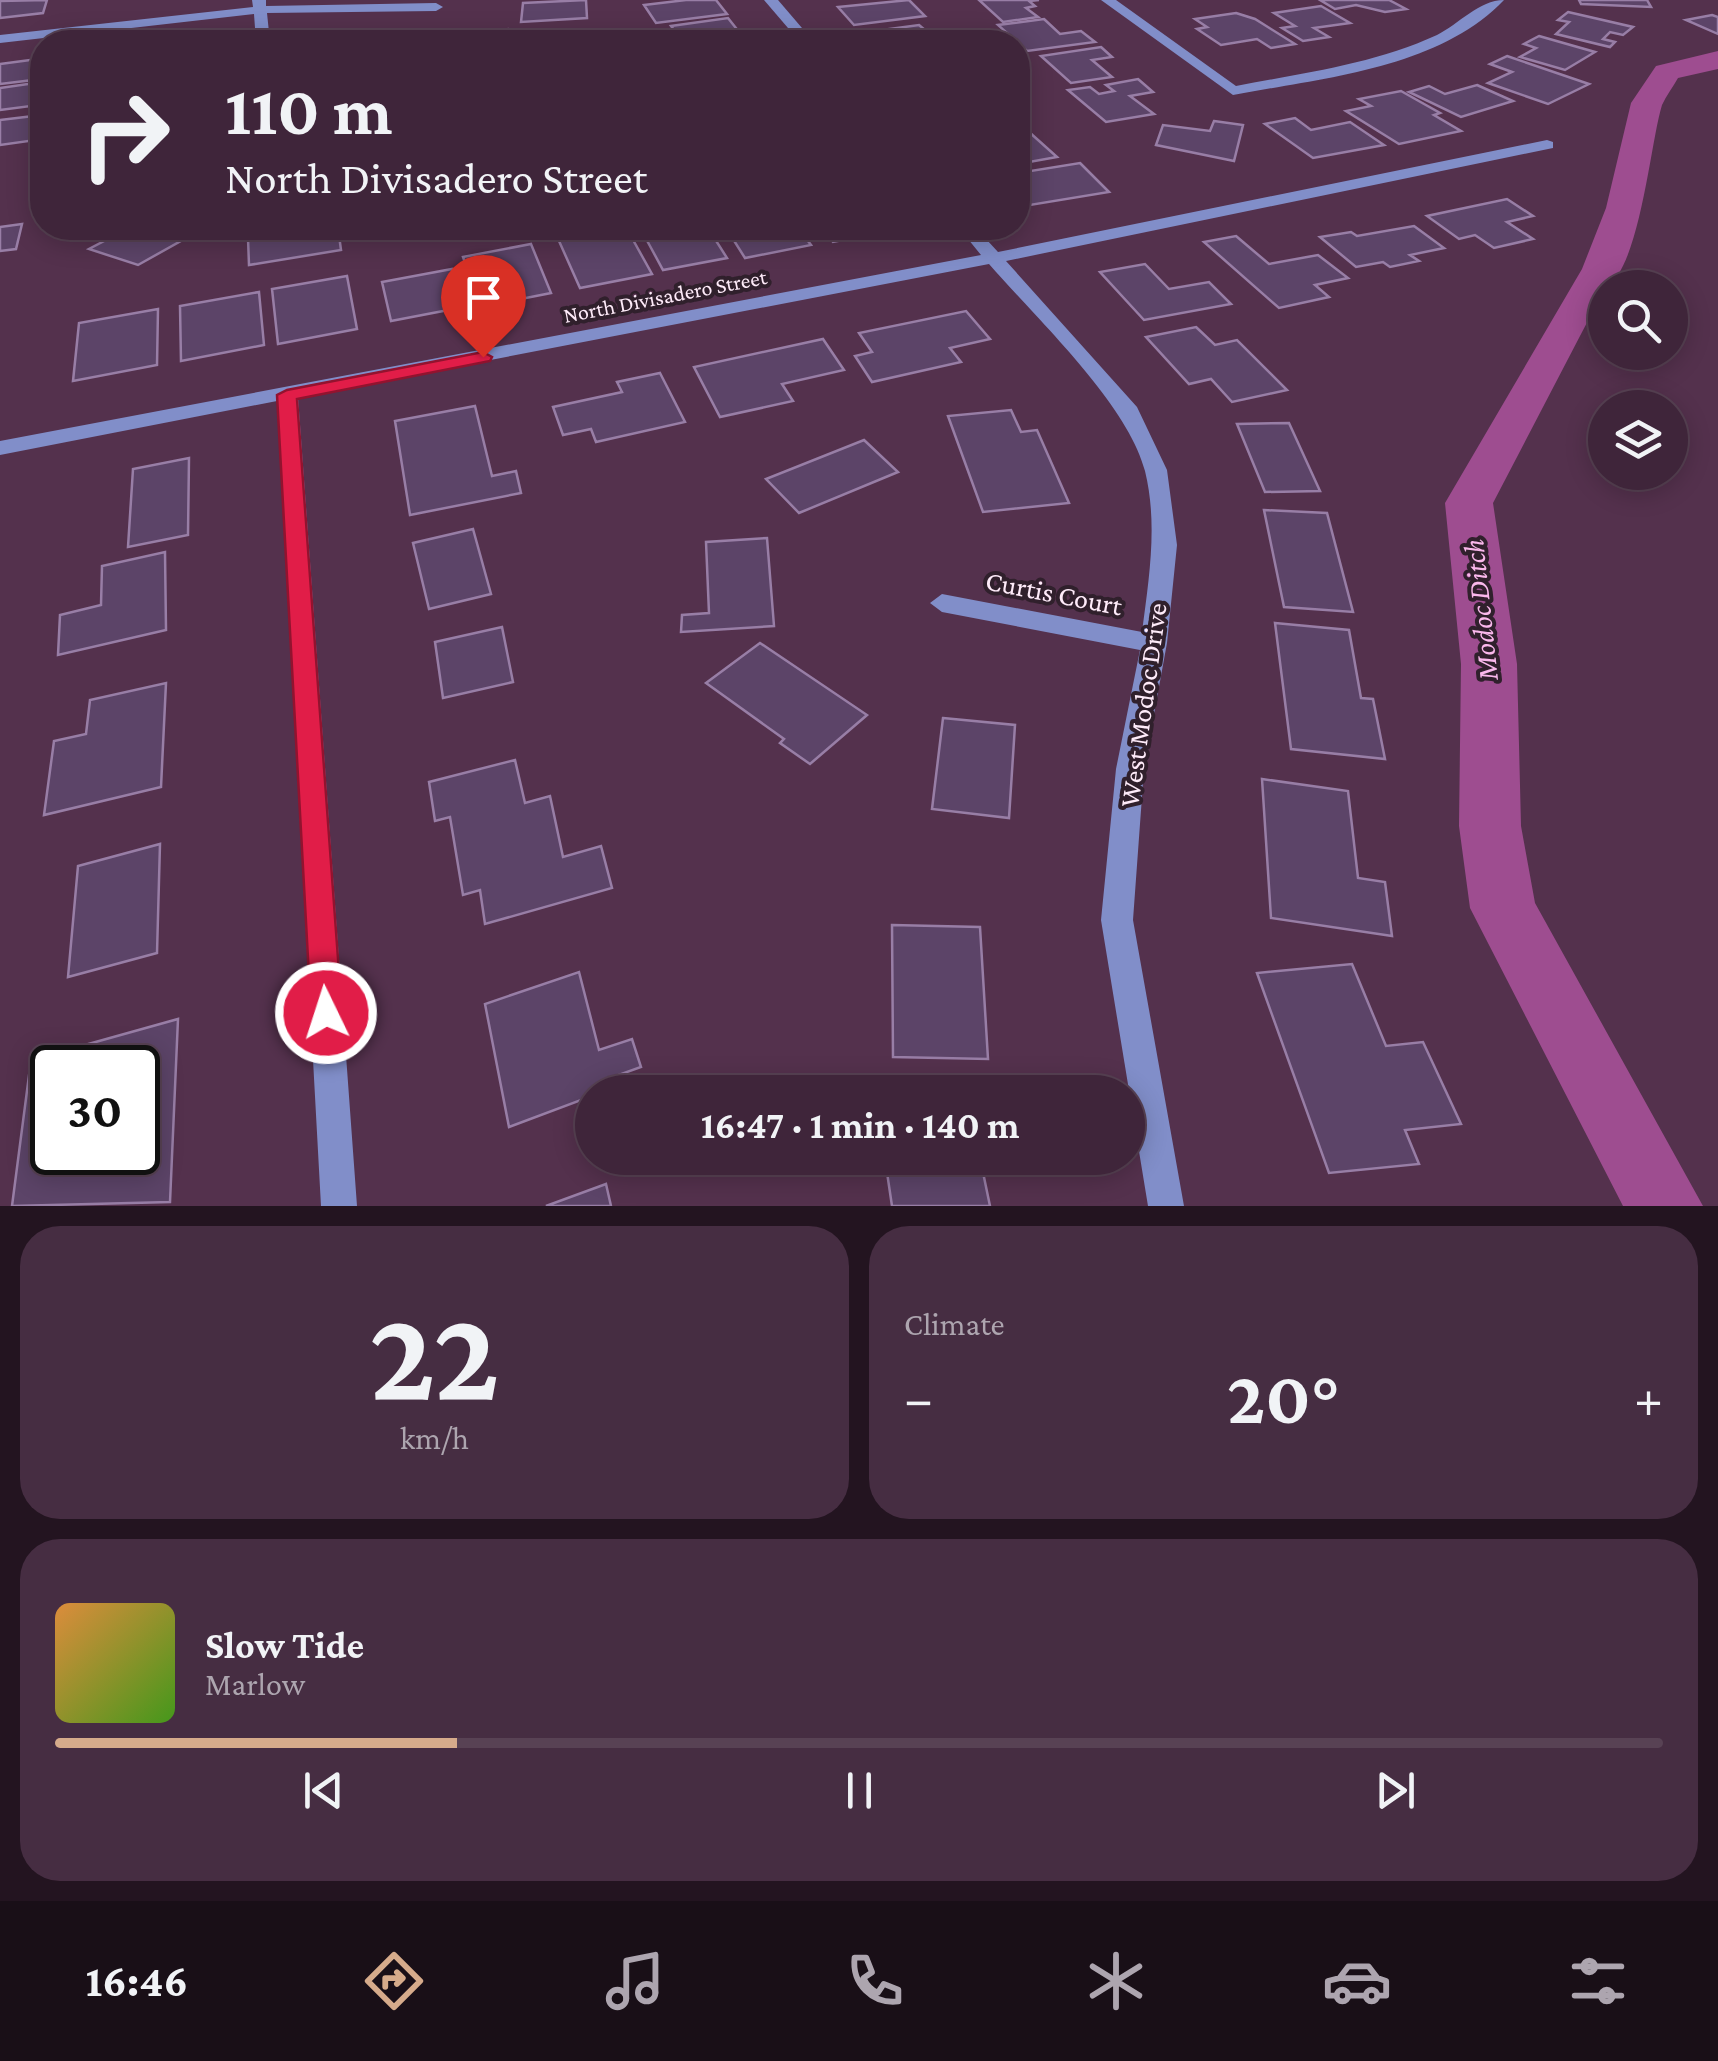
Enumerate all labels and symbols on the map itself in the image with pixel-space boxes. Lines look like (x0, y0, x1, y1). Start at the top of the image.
pin (441, 255, 526, 358)
street label: North Divisadero Street (561, 264, 770, 328)
water label: Modoc Ditch (1456, 537, 1504, 684)
street label: Curtis Court (983, 565, 1126, 622)
street label: West Modoc Drive (1113, 601, 1173, 809)
position arrow (274, 961, 378, 1065)
speed limit sign: 30 (30, 1045, 160, 1175)

